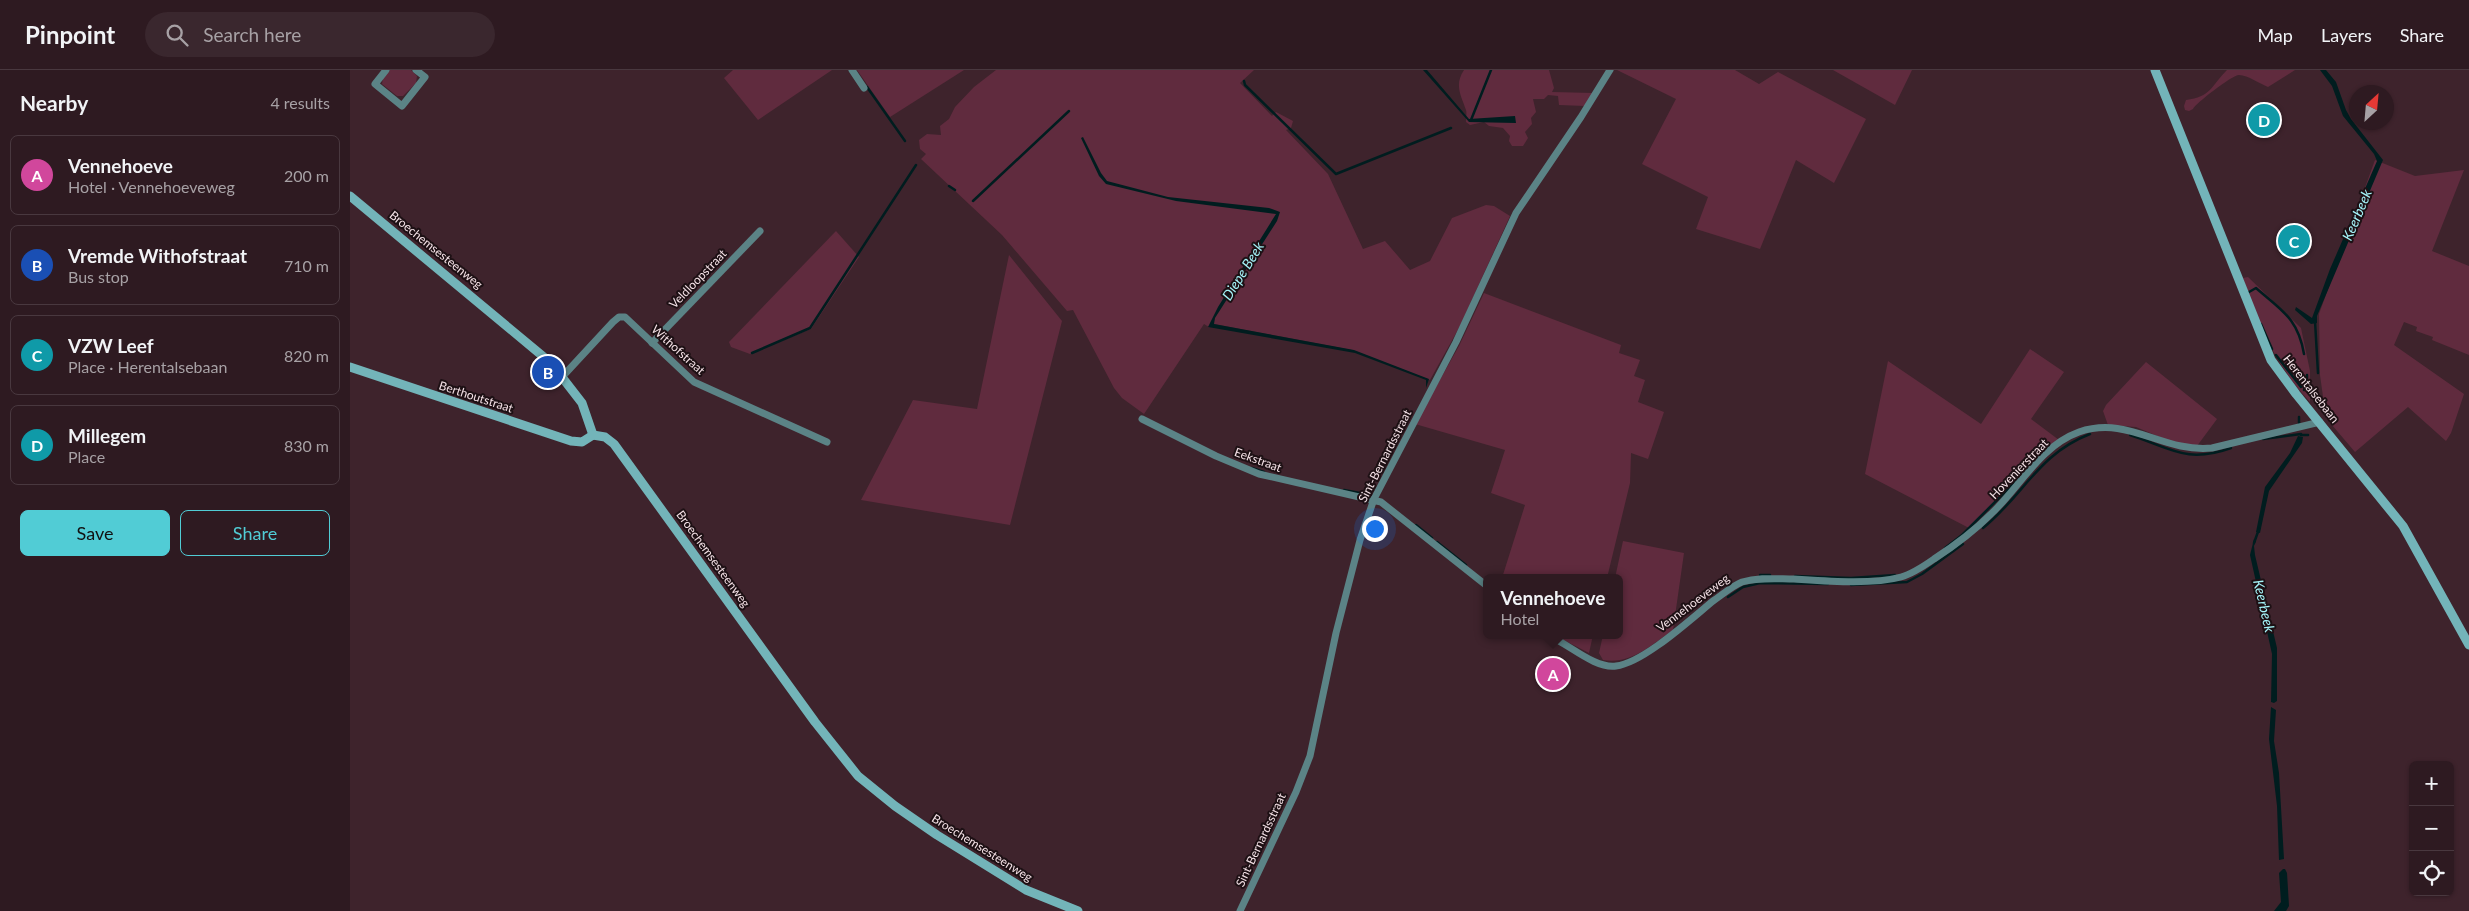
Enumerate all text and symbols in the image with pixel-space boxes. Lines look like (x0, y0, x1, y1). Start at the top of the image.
search box (145, 12, 495, 57)
text: Pinpoint (25, 20, 115, 49)
icon: search (163, 21, 191, 49)
text: Search here (203, 23, 301, 46)
text: Map (2257, 24, 2293, 46)
text: Layers (2321, 24, 2372, 46)
text: Share (2400, 24, 2444, 46)
north arrow (2349, 85, 2394, 130)
text: Nearby (20, 90, 88, 115)
text: 4 results (270, 93, 330, 112)
pin: D (2248, 101, 2280, 139)
text: Vennehoeve (68, 154, 173, 177)
text: A (31, 166, 43, 185)
text: 200 m (284, 166, 329, 185)
text: Hotel · Vennehoeveweg (68, 177, 235, 196)
water label: Keerbeek (2338, 186, 2375, 243)
street label: Broechemsesteenweg (387, 207, 486, 292)
pin: C (2278, 222, 2310, 260)
water label: Diepe Beek (1218, 238, 1267, 303)
text: Vremde Withofstraat (68, 244, 247, 267)
street label: Veldloopstraat (666, 246, 730, 311)
text: B (32, 256, 42, 275)
text: 710 m (284, 256, 329, 275)
text: Bus stop (68, 267, 129, 286)
street label: Withofstraat (648, 322, 709, 378)
text: VZW Leef (68, 334, 154, 357)
text: C (32, 346, 42, 365)
text: 820 m (284, 346, 329, 365)
street label: Herentalsebaan (2280, 352, 2343, 426)
pin: B (532, 353, 564, 391)
text: Place · Herentalsebaan (68, 357, 227, 376)
street label: Berthoutstraat (437, 377, 516, 416)
street label: Sint-Bernardsstraat (1355, 406, 1415, 504)
text: Millegem (68, 424, 146, 447)
street label: Hovenierstraat (1986, 435, 2052, 502)
text: D (31, 436, 43, 455)
text: 830 m (284, 436, 329, 455)
street label: Eekstraat (1233, 444, 1284, 475)
text: Place (68, 447, 105, 466)
street label: Broechemsesteenweg (673, 507, 753, 610)
button: Save (20, 510, 170, 556)
button: Share (180, 510, 330, 556)
your location (1362, 516, 1388, 542)
street label: Vennehoeveweg (1653, 570, 1732, 635)
popup (1483, 574, 1623, 639)
water label: Keerbeek (2250, 578, 2279, 634)
text: Vennehoeve (1501, 586, 1605, 609)
text: Hotel (1501, 609, 1539, 628)
pin: A (1537, 655, 1569, 693)
map controls (2409, 761, 2454, 896)
button: + (2409, 761, 2454, 806)
street label: Sint-Bernardsstraat (1232, 790, 1289, 889)
button: − (2409, 806, 2454, 851)
street label: Broechemsesteenweg (929, 811, 1035, 885)
button: locate (2409, 851, 2454, 896)

